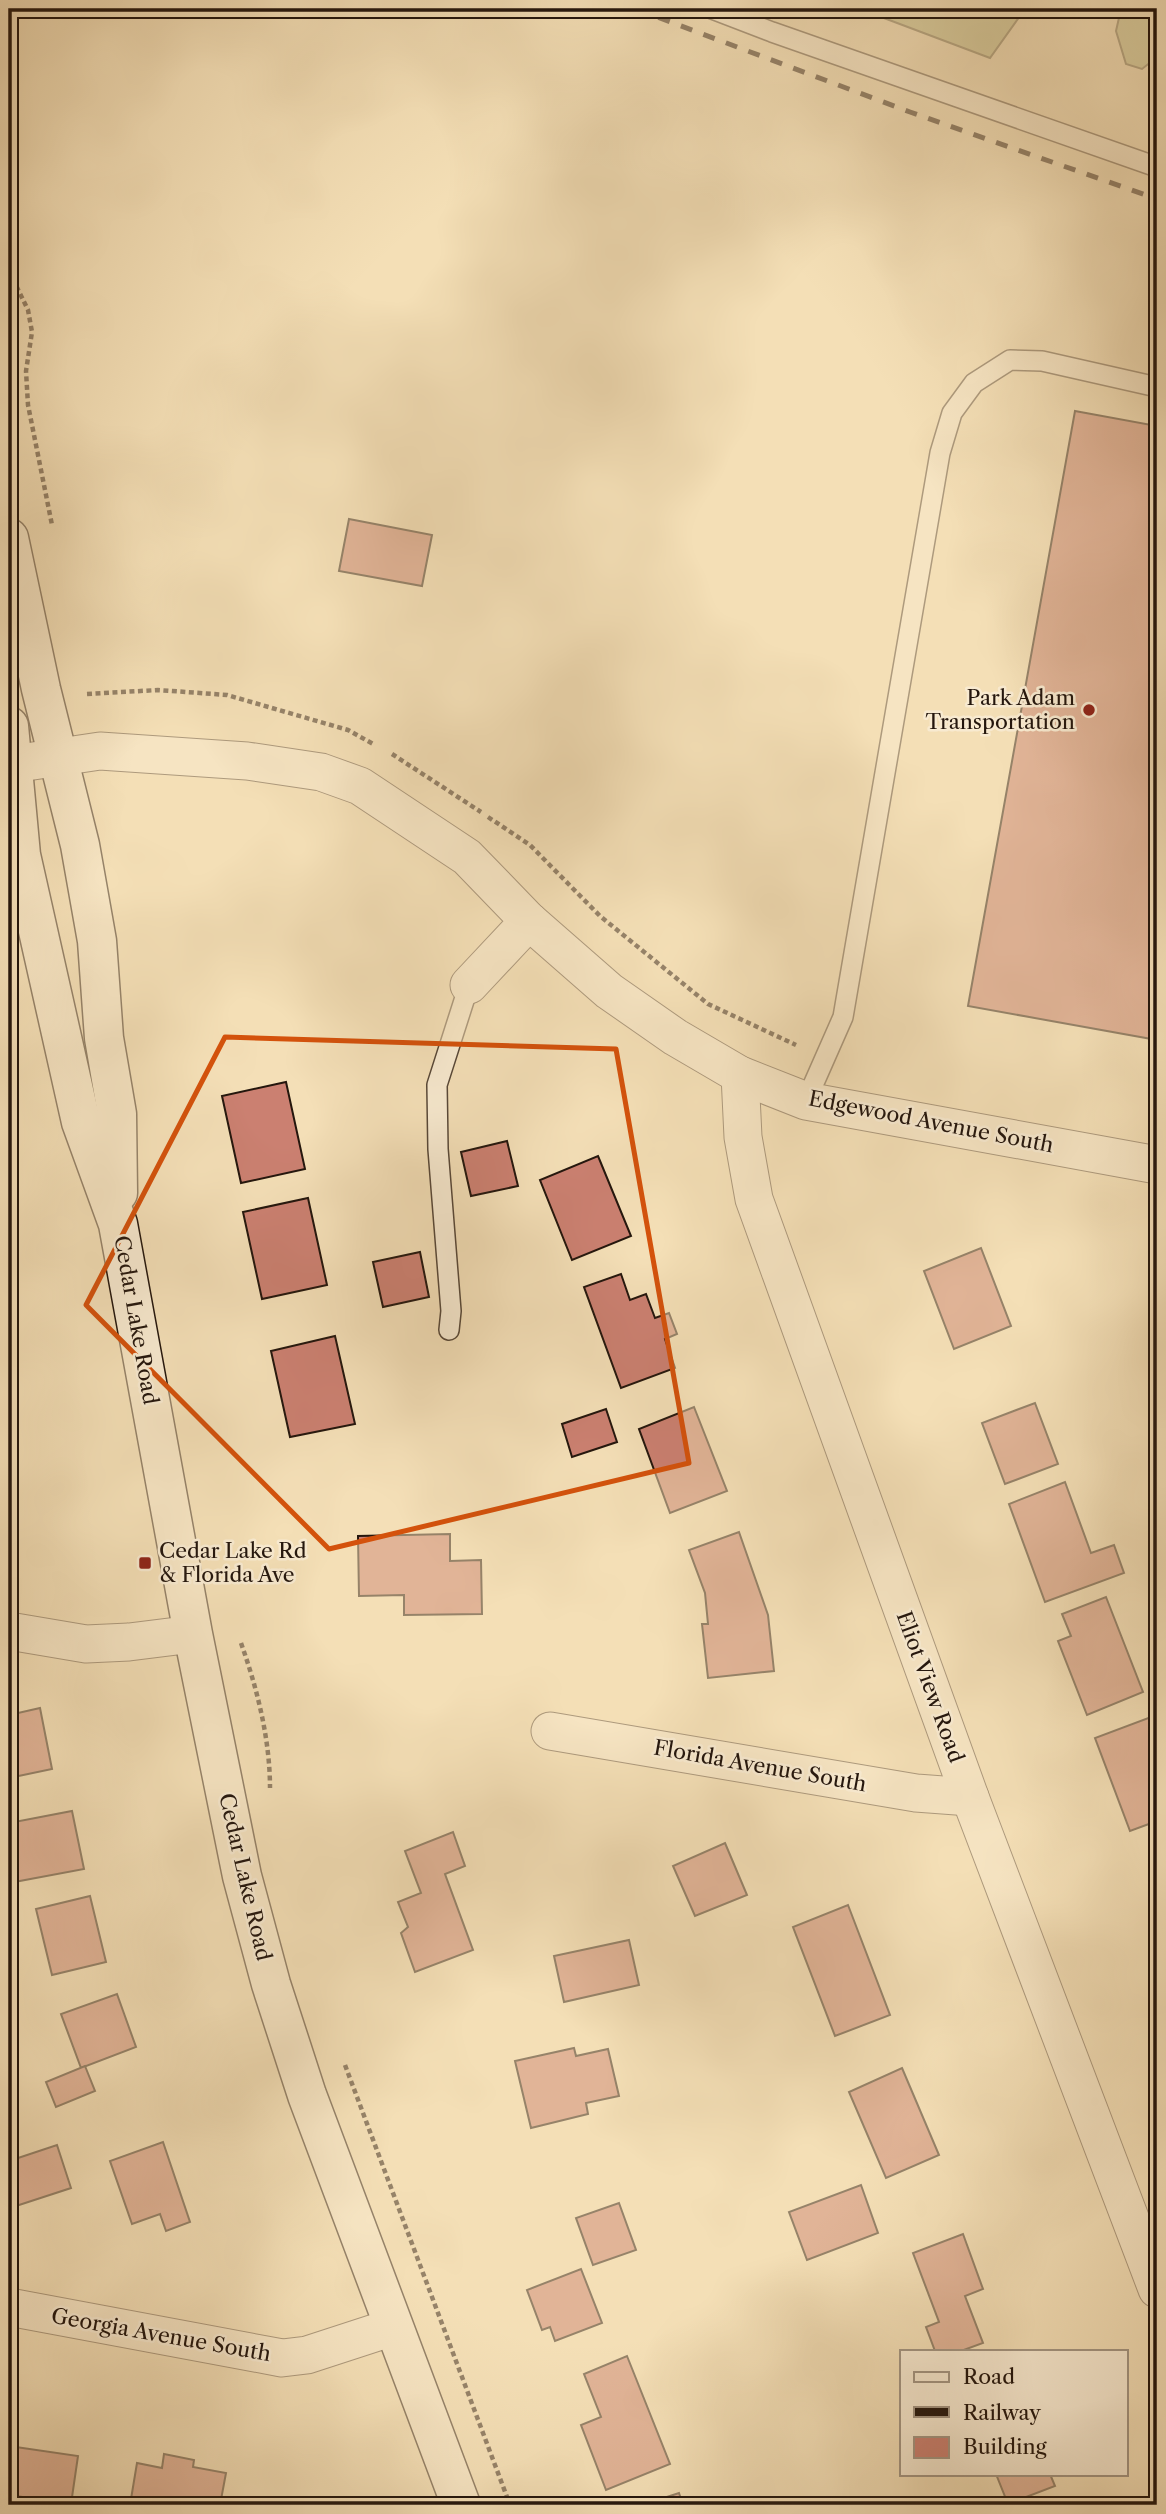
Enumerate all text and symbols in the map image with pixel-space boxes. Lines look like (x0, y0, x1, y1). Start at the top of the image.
place label: Park Adam Transportation (925, 685, 1075, 734)
marker: Park Adam Transportation (1081, 702, 1097, 718)
street label: Edgewood Avenue South (806, 1085, 1056, 1158)
street label: Cedar Lake Road (109, 1233, 164, 1407)
place label: Cedar Lake Rd & Florida Ave (159, 1538, 307, 1587)
marker: Cedar Lake Rd & Florida Ave (137, 1555, 153, 1571)
street label: Eliot View Road (891, 1608, 970, 1766)
street label: Florida Avenue South (652, 1734, 868, 1797)
street label: Cedar Lake Road (214, 1791, 277, 1963)
street label: Georgia Avenue South (49, 2303, 273, 2366)
legend (900, 2350, 1128, 2476)
text: Road (963, 2364, 1015, 2389)
text: Railway (963, 2400, 1041, 2425)
text: Building (963, 2434, 1048, 2459)

